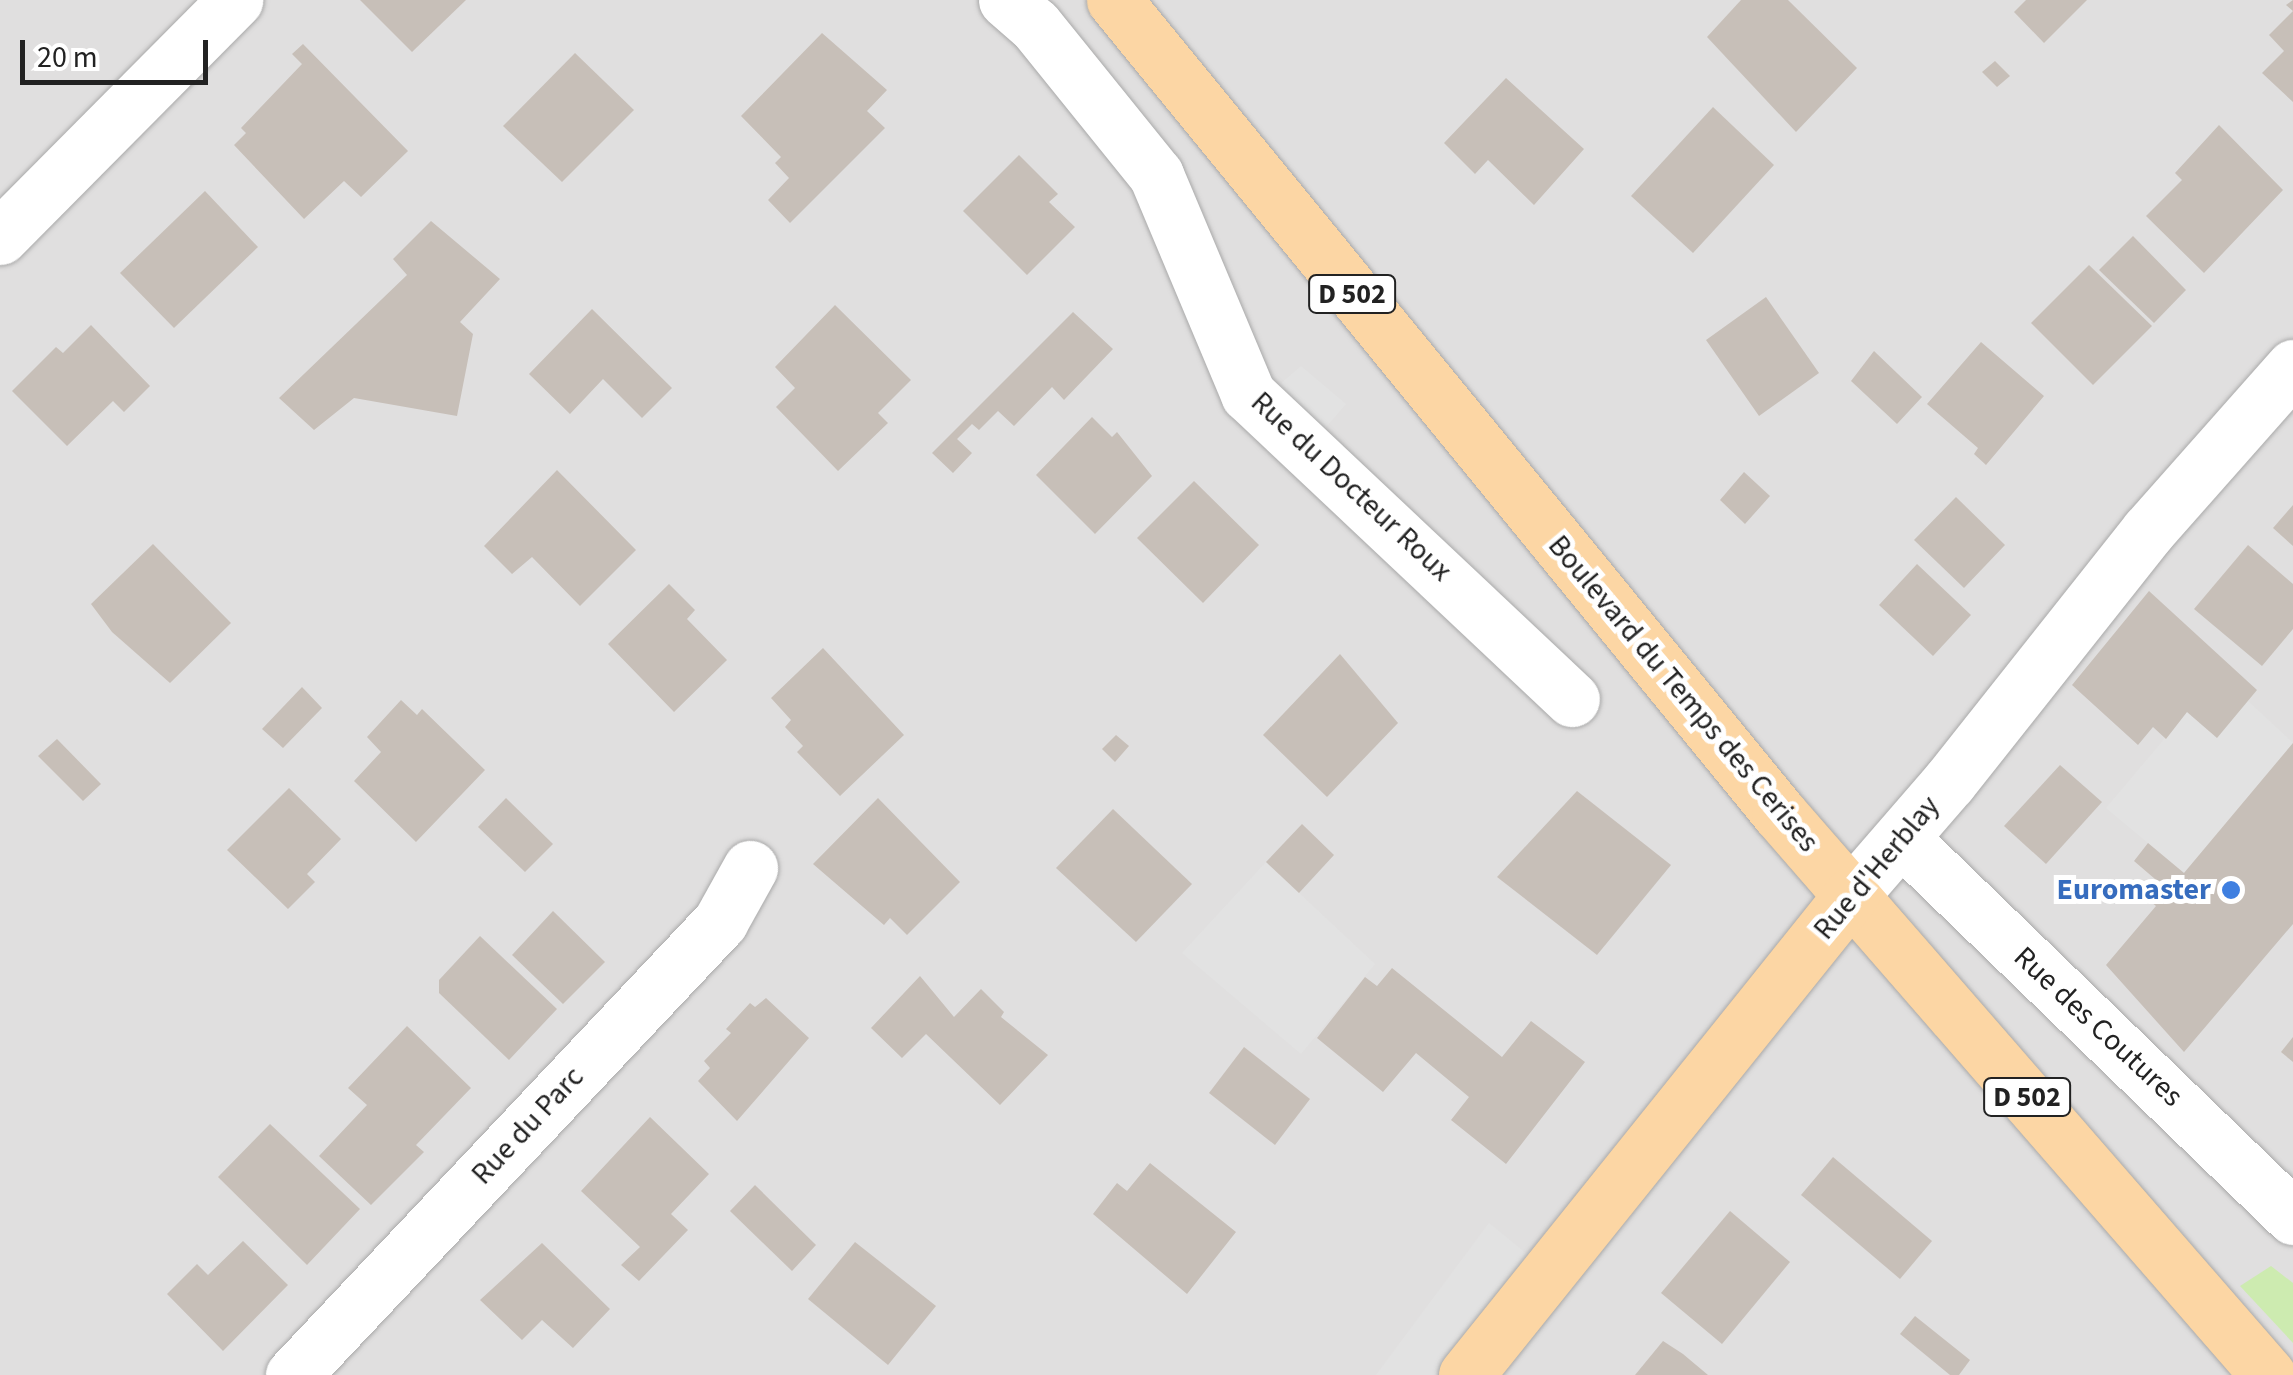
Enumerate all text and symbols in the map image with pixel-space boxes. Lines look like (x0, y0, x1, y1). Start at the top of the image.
scale bar (25, 20, 212, 82)
text: 20 m (37, 36, 98, 79)
road number: D 502 (1307, 271, 1397, 317)
street label: Rue du Docteur Roux (1243, 385, 1459, 589)
street label: Boulevard du Temps des Cerises (1540, 528, 1826, 860)
street label: Rue d'Herblay (1806, 789, 1948, 947)
place label: Euromaster (2057, 872, 2211, 908)
marker: Euromaster (2220, 879, 2242, 901)
street label: Rue des Coutures (2006, 939, 2190, 1115)
street label: Rue du Parc (464, 1060, 592, 1192)
road number: D 502 (1982, 1074, 2072, 1120)

